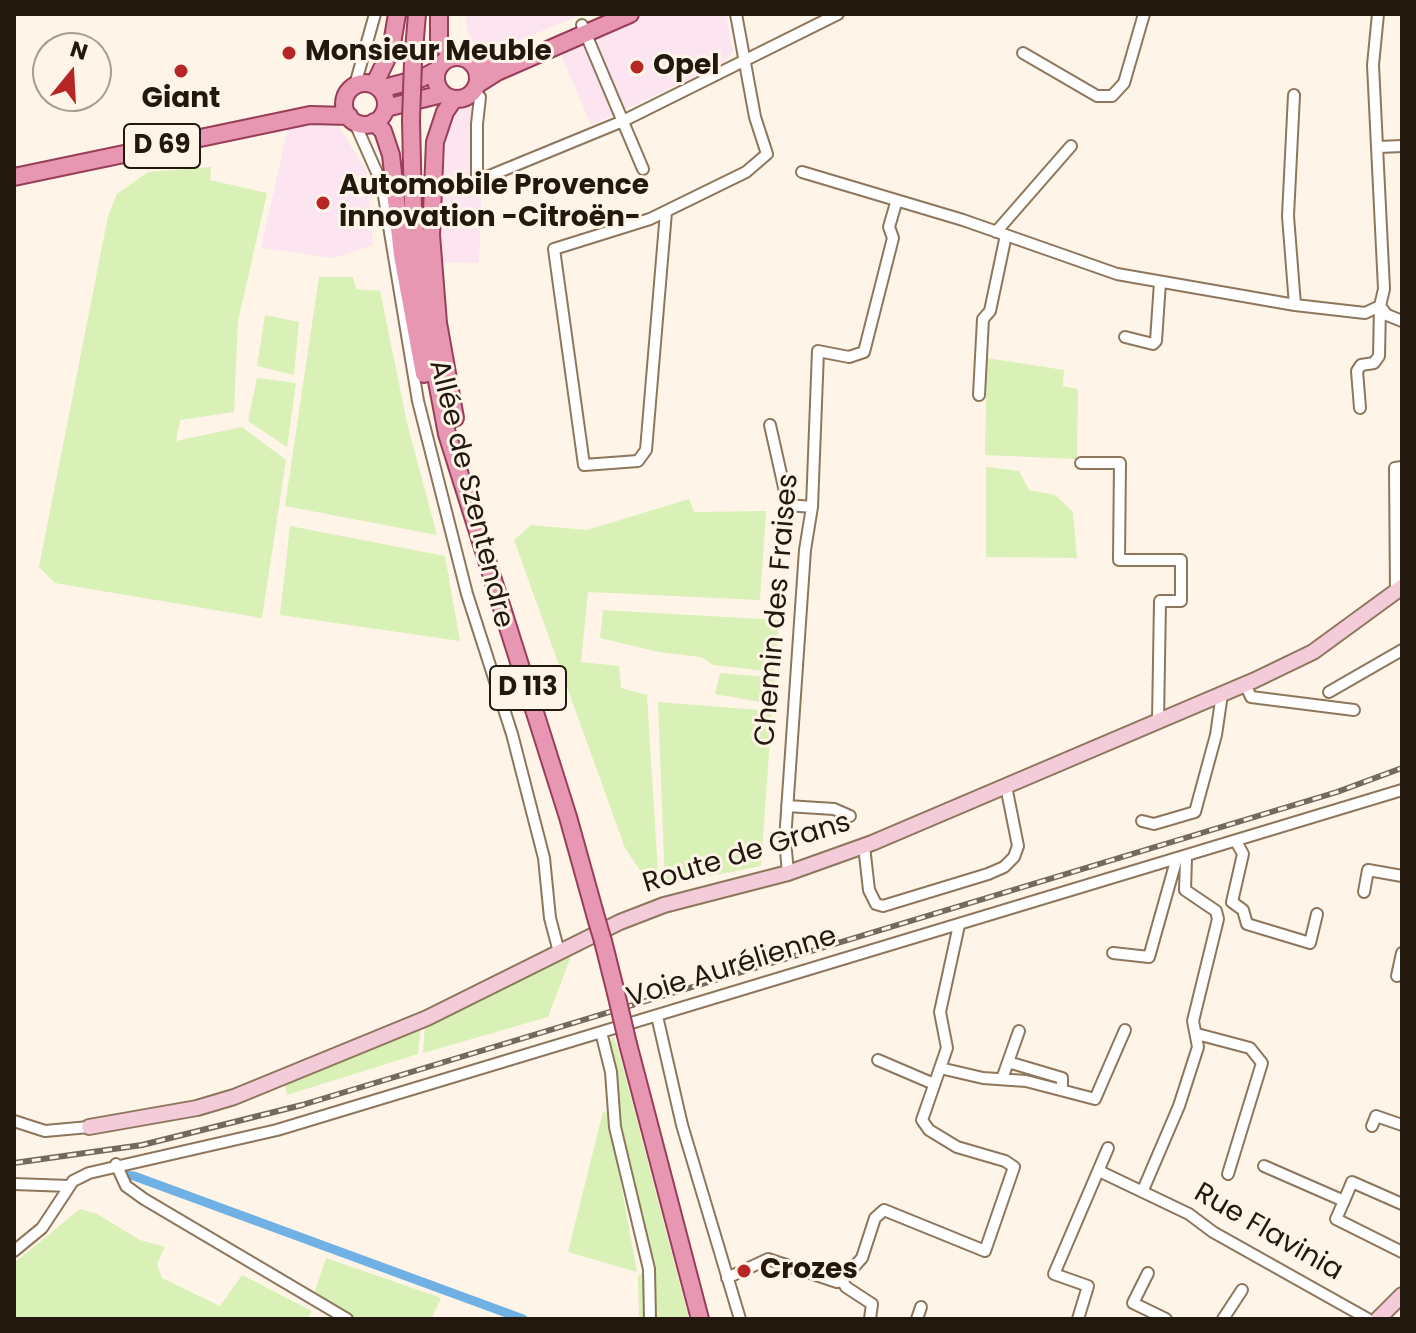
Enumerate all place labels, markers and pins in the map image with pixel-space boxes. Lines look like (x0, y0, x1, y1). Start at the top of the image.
place label: Monsieur Meuble (305, 36, 552, 70)
marker: Monsieur Meuble (280, 44, 298, 62)
place label: Opel (653, 50, 720, 84)
marker: Opel (628, 58, 646, 76)
marker: Giant (172, 62, 190, 80)
place label: Giant (142, 83, 220, 117)
place label: Automobile Provence innovation -Citroën- (339, 170, 649, 236)
marker: Automobile Provence innovation -Citroën- (314, 194, 332, 212)
place label: Crozes (760, 1254, 858, 1288)
marker: Crozes (735, 1262, 753, 1280)

